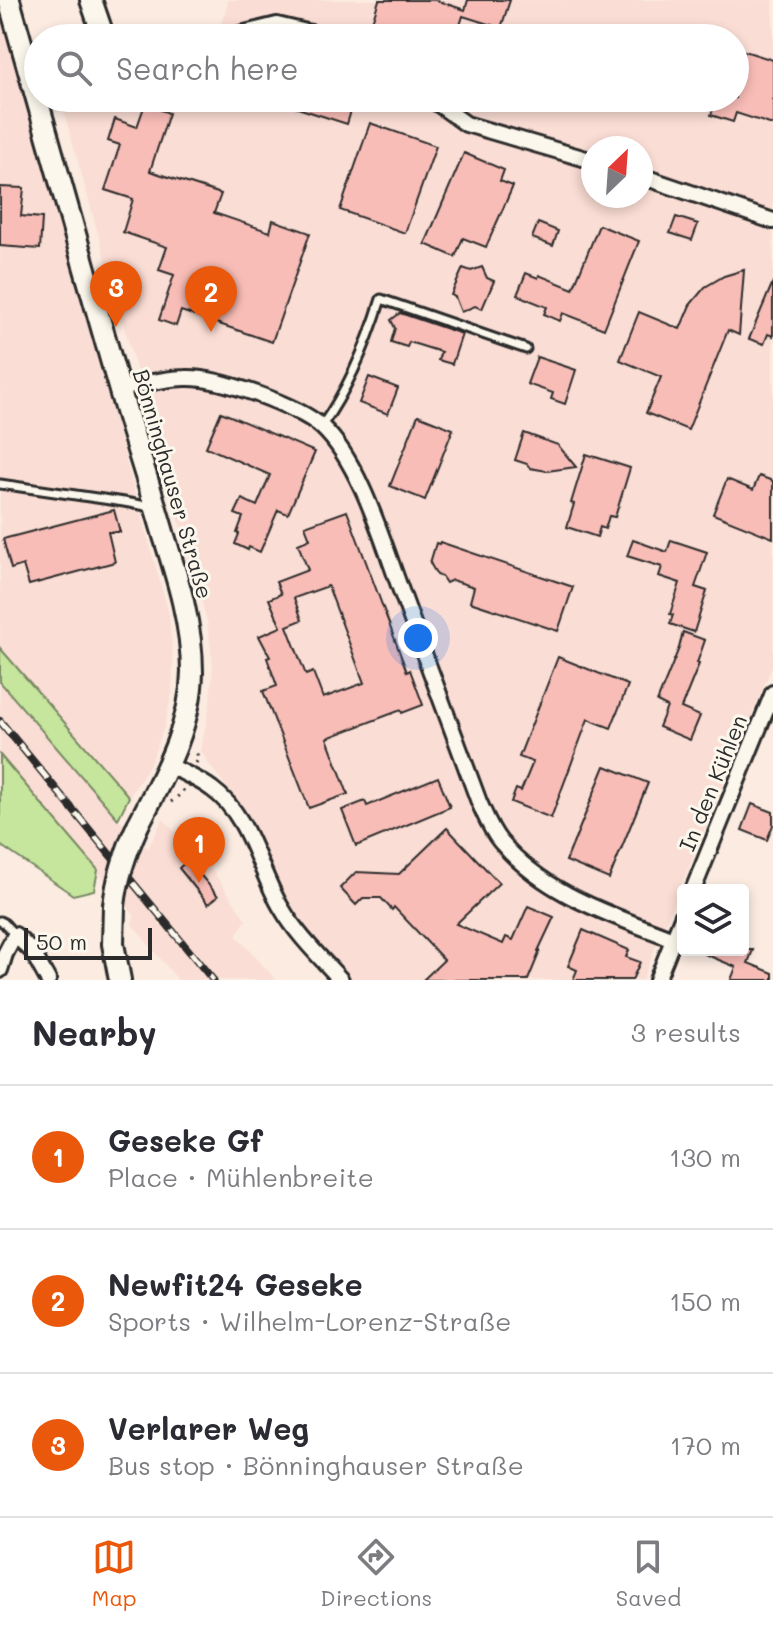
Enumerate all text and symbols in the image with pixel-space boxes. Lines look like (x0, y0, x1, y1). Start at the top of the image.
search box (24, 24, 749, 112)
icon: search (52, 46, 96, 90)
text: Search here (116, 48, 299, 88)
north arrow (581, 136, 653, 208)
pin: 3 (90, 261, 142, 327)
pin: 2 (185, 266, 237, 332)
street label: Bönninghauser Straße (127, 366, 220, 602)
your location (398, 618, 438, 658)
street label: In den Kühlen (672, 710, 753, 855)
pin: 1 (173, 817, 225, 883)
map controls (677, 884, 749, 956)
button: layers (677, 884, 749, 956)
scale bar (24, 924, 152, 960)
text: 50 m (36, 927, 87, 956)
text: Nearby (32, 1010, 157, 1055)
text: 3 results (631, 1015, 741, 1049)
text: Geseke Gf (108, 1120, 263, 1160)
text: 1 (52, 1140, 64, 1174)
text: 130 m (669, 1140, 741, 1174)
text: Place · Mühlenbreite (108, 1160, 374, 1194)
text: Newfit24 Geseke (108, 1264, 363, 1304)
text: 2 (51, 1284, 65, 1318)
text: 150 m (669, 1284, 741, 1318)
text: Sports · Wilhelm-Lorenz-Straße (108, 1304, 511, 1338)
text: Verlarer Weg (108, 1408, 309, 1448)
text: 3 (50, 1428, 66, 1462)
text: 170 m (670, 1428, 741, 1462)
text: Bus stop · Bönninghauser Straße (108, 1448, 524, 1482)
tab: Map (92, 1535, 137, 1612)
tab: Directions (320, 1535, 432, 1612)
tab: Saved (616, 1535, 681, 1612)

